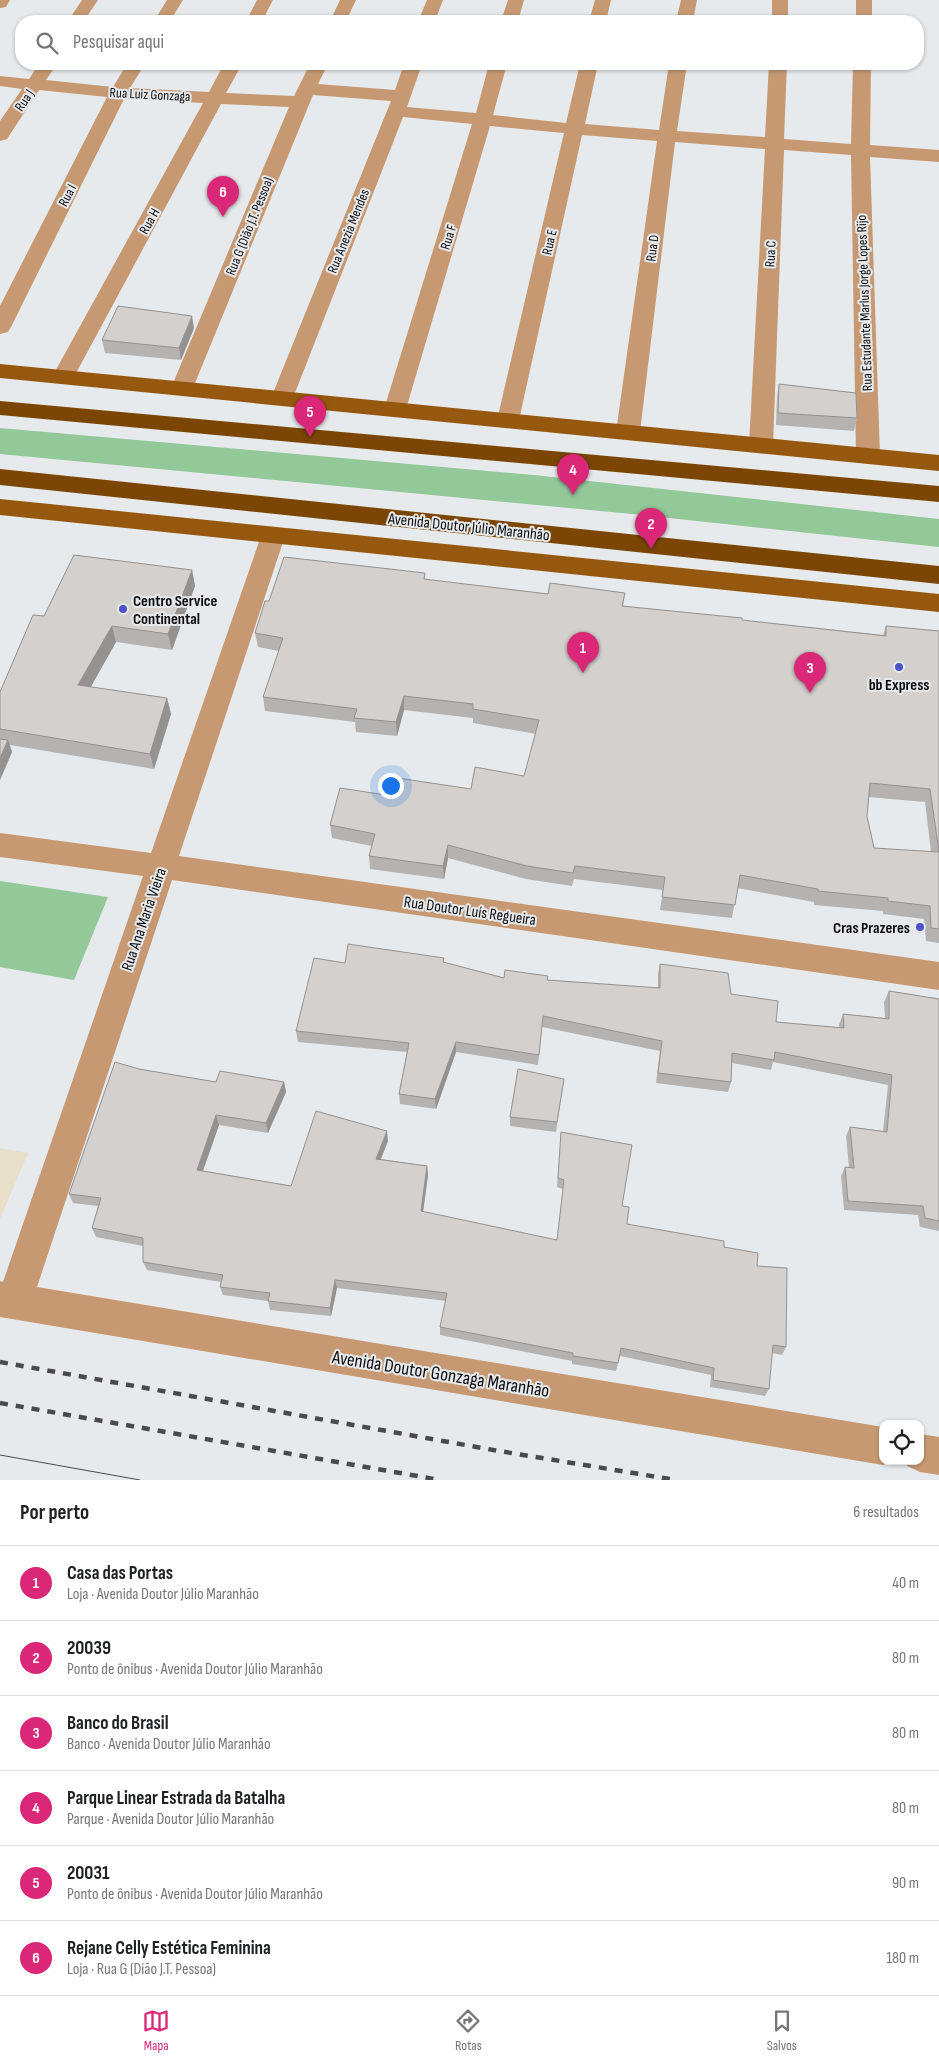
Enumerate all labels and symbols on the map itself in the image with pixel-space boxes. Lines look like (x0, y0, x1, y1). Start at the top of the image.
street label: Rua Luiz Gonzaga (109, 84, 191, 105)
street label: Rua J (11, 86, 38, 114)
street label: Rua G (Dião J.T. Pessoa) (222, 175, 277, 278)
pin: 6 (207, 176, 239, 217)
street label: Rua I (55, 181, 80, 209)
street label: Rua Anezia Mendes (324, 187, 373, 276)
street label: Rua H (135, 205, 163, 237)
street label: Rua Estudante Marlus Jorge Lopes Rijo (853, 214, 876, 391)
street label: Rua F (437, 222, 460, 252)
street label: Rua E (538, 227, 561, 257)
street label: Rua D (642, 234, 663, 262)
street label: Rua C (761, 240, 780, 268)
pin: 5 (294, 396, 326, 437)
pin: 4 (557, 454, 589, 495)
pin: 2 (635, 508, 667, 549)
street label: Avenida Doutor Júlio Maranhão (386, 509, 550, 545)
place label: Centro Service Continental (133, 592, 217, 629)
marker: Centro Service Continental (117, 603, 129, 615)
pin: 1 (567, 632, 599, 673)
pin: 3 (794, 652, 826, 693)
marker: bb Express (893, 661, 905, 673)
place label: bb Express (869, 676, 929, 695)
your location (378, 773, 404, 799)
street label: Rua Ana Maria Vieira (118, 866, 171, 973)
street label: Rua Doutor Luís Regueira (403, 893, 537, 930)
place label: Cras Prazeres (833, 919, 910, 938)
marker: Cras Prazeres (914, 921, 926, 933)
street label: Avenida Doutor Gonzaga Maranhão (329, 1346, 551, 1403)

